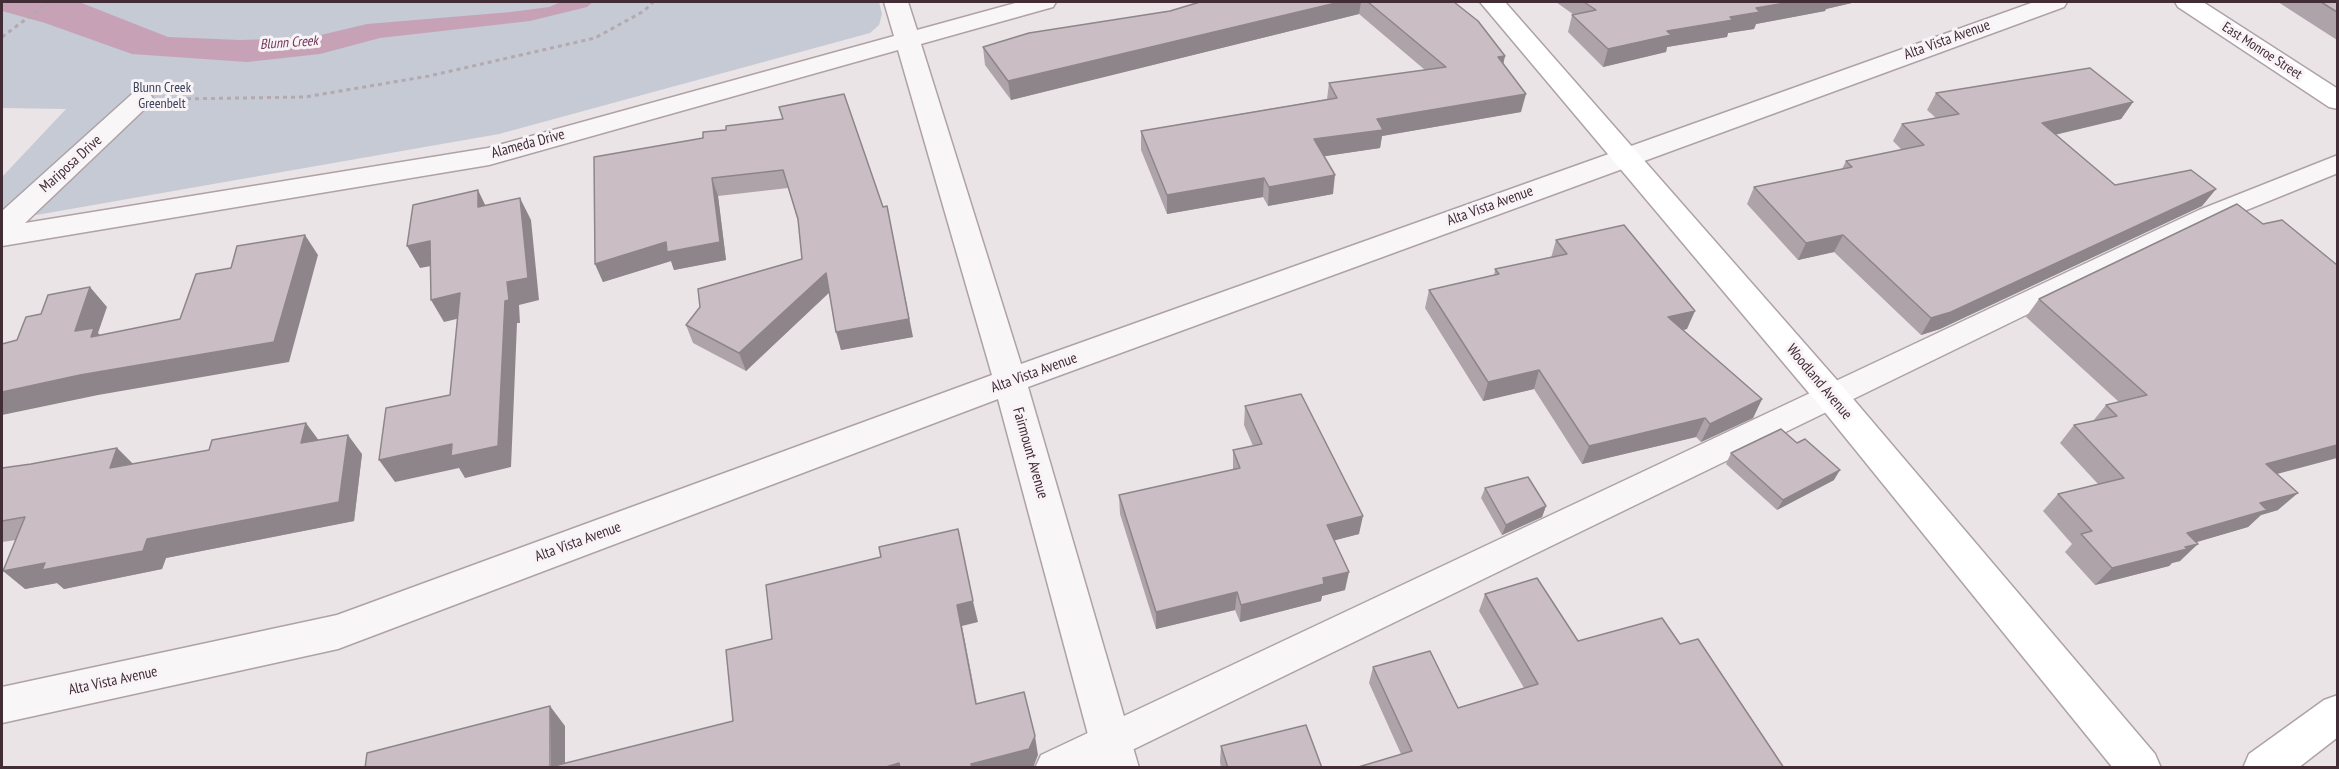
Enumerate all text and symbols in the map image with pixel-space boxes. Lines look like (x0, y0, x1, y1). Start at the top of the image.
street label: Alta Vista Avenue (1901, 16, 1993, 64)
street label: East Monroe Street (2219, 19, 2305, 83)
water label: Blunn Creek (259, 33, 319, 53)
park label: Blunn Creek Greenbelt (133, 80, 191, 112)
street label: Alameda Drive (489, 126, 567, 162)
street label: Mariposa Drive (36, 131, 106, 197)
street label: Alta Vista Avenue (1444, 182, 1536, 230)
street label: Woodland Avenue (1782, 341, 1856, 423)
street label: Alta Vista Avenue (988, 349, 1080, 397)
street label: Fairmount Avenue (1008, 405, 1052, 501)
street label: Alta Vista Avenue (532, 518, 624, 566)
street label: Alta Vista Avenue (67, 663, 159, 699)

